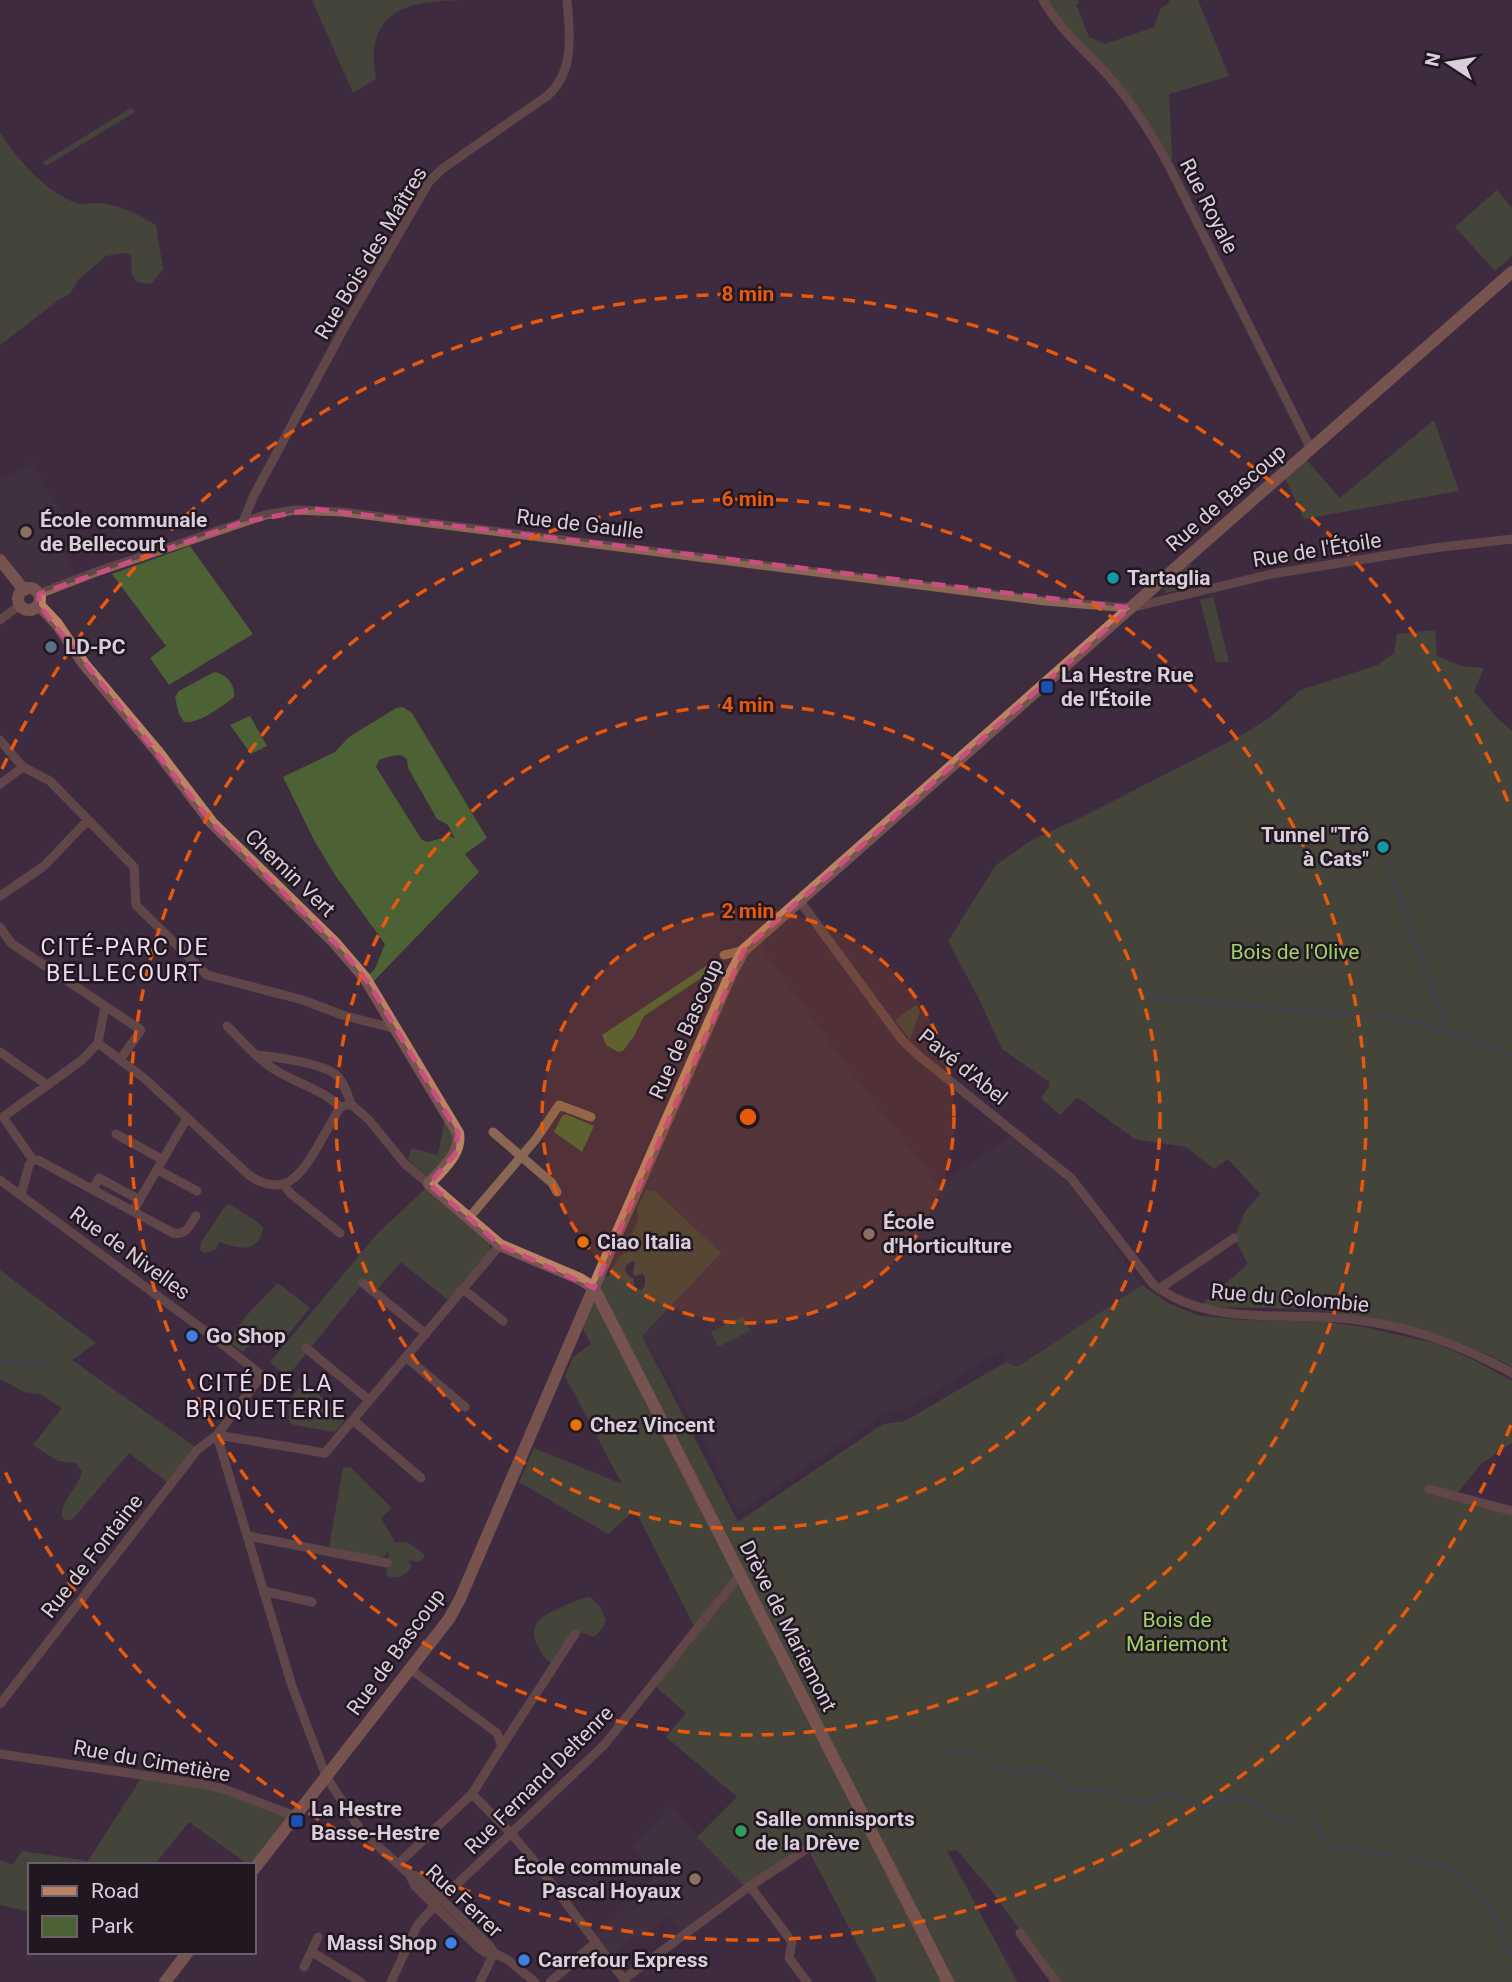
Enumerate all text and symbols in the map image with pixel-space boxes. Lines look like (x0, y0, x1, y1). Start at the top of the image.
north arrow (1414, 28, 1484, 98)
text: N (1420, 51, 1446, 69)
street label: Rue Royale (1175, 155, 1243, 257)
street label: Rue Bois des Maîtres (310, 162, 432, 344)
text: 8 min (722, 282, 774, 306)
street label: Rue de Bascoup (1161, 439, 1291, 557)
text: 6 min (722, 487, 774, 511)
street label: Rue de Gaulle (515, 504, 645, 544)
place label: École communale de Bellecourt (40, 508, 207, 556)
marker: École communale de Bellecourt (18, 524, 34, 540)
street label: Rue de l'Étoile (1251, 528, 1383, 572)
place label: Tartaglia (1127, 566, 1211, 590)
marker: Tartaglia (1105, 570, 1121, 586)
place label: LD-PC (65, 635, 126, 659)
marker: LD-PC (43, 639, 59, 655)
place label: La Hestre Rue de l'Étoile (1061, 663, 1194, 711)
marker: La Hestre Rue de l'Étoile (1039, 679, 1055, 695)
text: 4 min (722, 693, 774, 717)
place label: Tunnel "Trô à Cats" (1261, 823, 1369, 871)
street label: Chemin Vert (240, 824, 340, 922)
marker: Tunnel "Trô à Cats" (1375, 839, 1391, 855)
text: 2 min (722, 899, 774, 923)
district label: CITÉ-PARC DE BELLECOURT (40, 933, 210, 987)
park label: Bois de l'Olive (1230, 940, 1360, 964)
street label: Rue de Bascoup (644, 955, 728, 1103)
street label: Pavé d'Abel (914, 1024, 1012, 1110)
centre of rings (736, 1105, 760, 1129)
street label: Rue de Nivelles (65, 1201, 195, 1305)
place label: École d'Horticulture (883, 1210, 1012, 1258)
marker: École d'Horticulture (861, 1226, 877, 1242)
place label: Ciao Italia (597, 1230, 691, 1254)
marker: Ciao Italia (575, 1234, 591, 1250)
street label: Rue du Colombie (1210, 1279, 1370, 1317)
place label: Go Shop (206, 1324, 286, 1348)
marker: Go Shop (184, 1328, 200, 1344)
district label: CITÉ DE LA BRIQUETERIE (185, 1369, 347, 1423)
place label: Chez Vincent (590, 1413, 715, 1437)
marker: Chez Vincent (568, 1417, 584, 1433)
street label: Rue de Fontaine (36, 1489, 148, 1623)
street label: Drève de Mariemont (735, 1537, 841, 1715)
street label: Rue de Bascoup (342, 1584, 450, 1720)
park label: Bois de Mariemont (1126, 1608, 1228, 1656)
street label: Rue Fernand Deltenre (460, 1701, 618, 1859)
street label: Rue du Cimetière (72, 1735, 232, 1787)
place label: La Hestre Basse-Hestre (311, 1797, 440, 1845)
place label: Salle omnisports de la Drève (755, 1807, 915, 1855)
marker: La Hestre Basse-Hestre (289, 1813, 305, 1829)
marker: Salle omnisports de la Drève (733, 1823, 749, 1839)
place label: École communale Pascal Hoyaux (514, 1855, 681, 1903)
street label: Rue Ferrer (421, 1860, 507, 1942)
legend (28, 1863, 256, 1954)
marker: École communale Pascal Hoyaux (687, 1871, 703, 1887)
text: Road (91, 1879, 139, 1903)
text: Park (91, 1914, 134, 1938)
place label: Massi Shop (327, 1931, 437, 1955)
marker: Massi Shop (443, 1935, 459, 1951)
place label: Carrefour Express (538, 1948, 708, 1972)
marker: Carrefour Express (516, 1952, 532, 1968)

